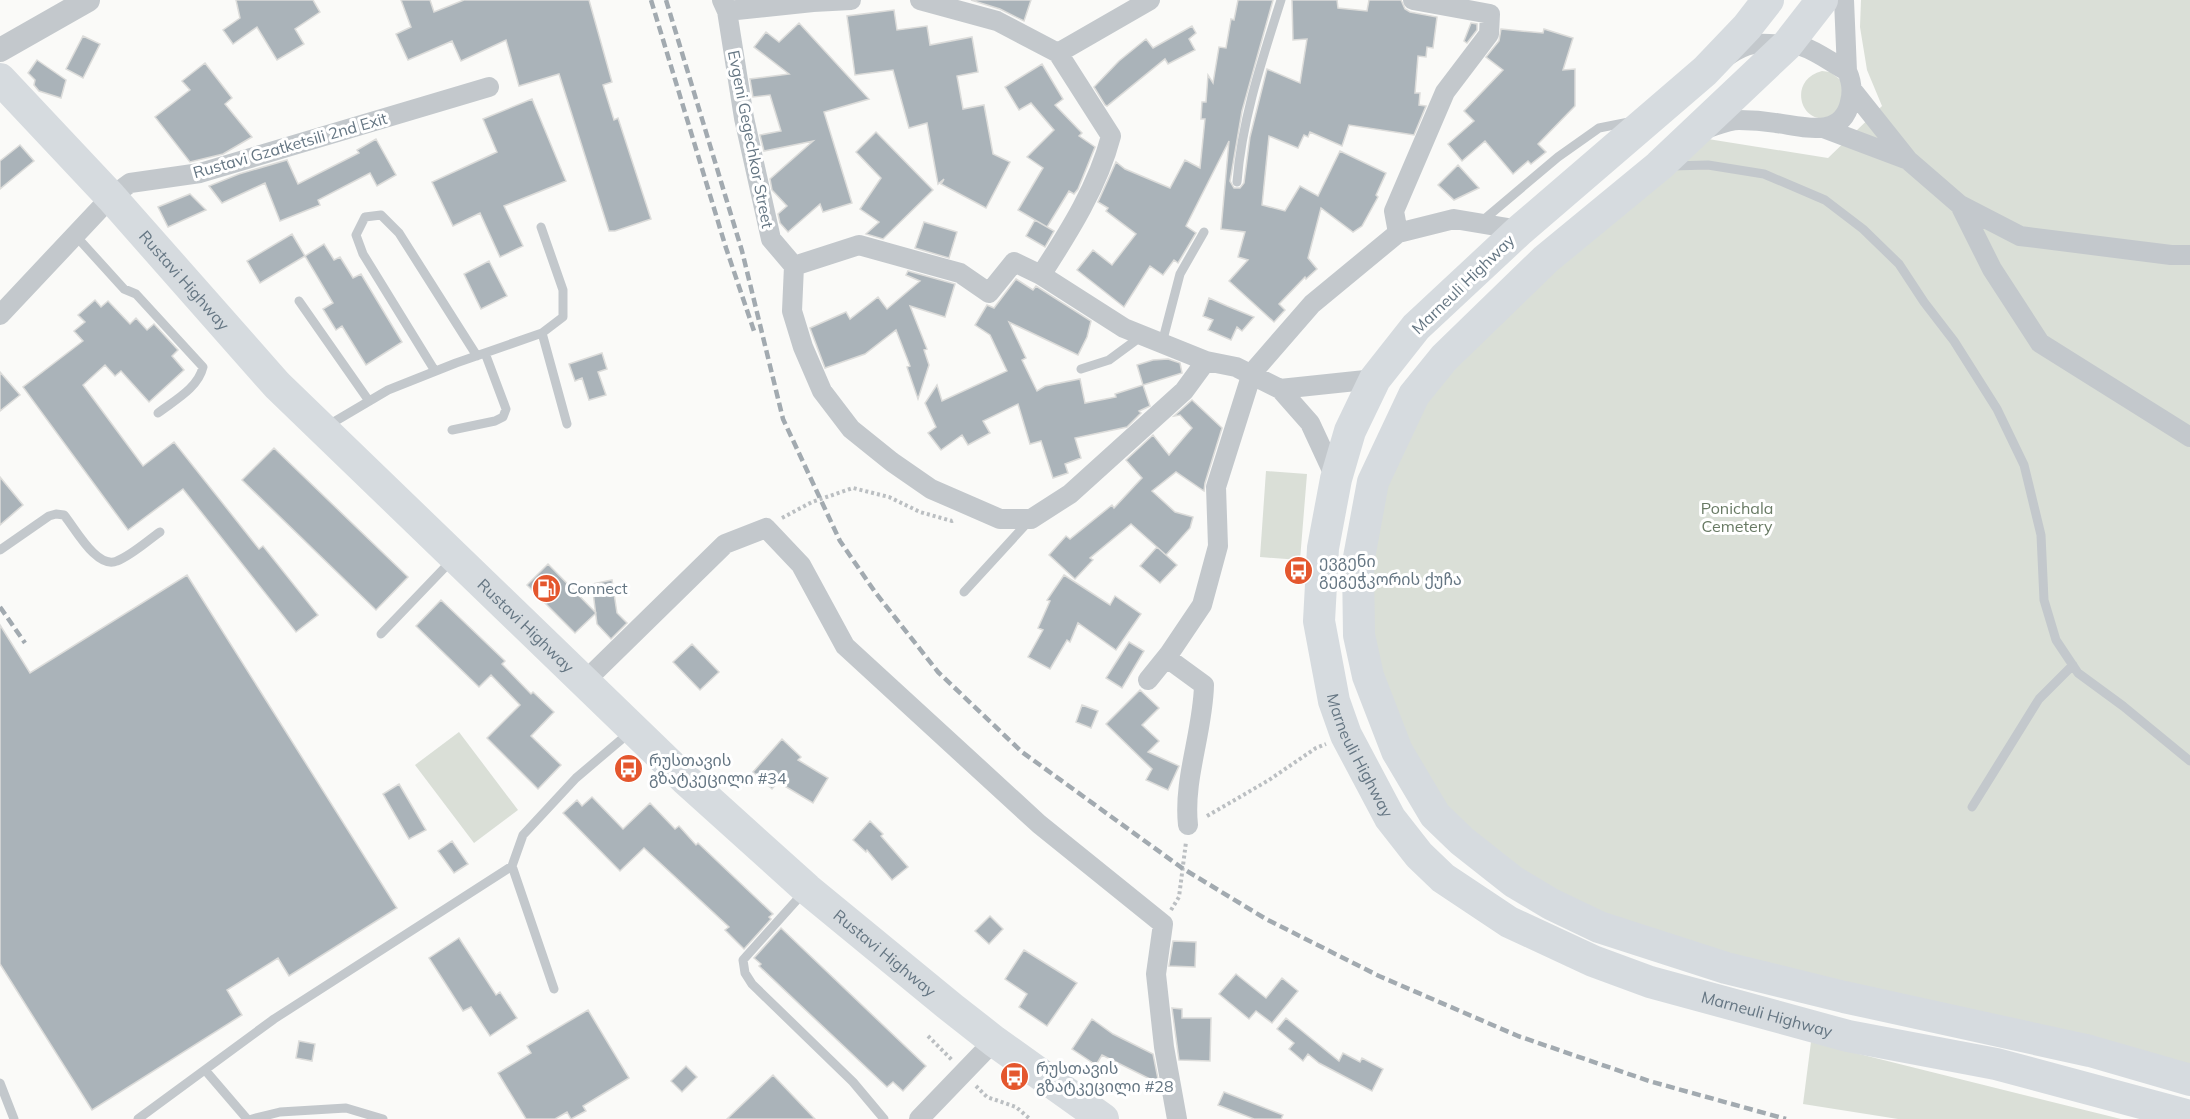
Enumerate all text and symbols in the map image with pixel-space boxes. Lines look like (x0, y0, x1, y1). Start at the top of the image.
street label: Evgeni Gegechkor Street (724, 48, 778, 230)
street label: Rustavi Gzatketsili 2nd Exit (191, 108, 390, 182)
street label: Rustavi Highway (135, 226, 234, 335)
street label: Marneuli Highway (1407, 230, 1519, 338)
park label: Ponichala Cemetery (1701, 498, 1773, 536)
place label: ევგენი გეგეჭკორის ქუჩა (1319, 551, 1462, 589)
bus stop icon: ევგენი გეგეჭკორის ქუჩა (1282, 554, 1314, 586)
fuel station icon: Connect (530, 572, 562, 604)
street label: Rustavi Highway (474, 574, 579, 677)
place label: Connect (567, 578, 628, 598)
street label: Marneuli Highway (1323, 692, 1398, 821)
place label: რუსთავის გზატკეცილი #34 (649, 750, 787, 789)
bus stop icon: რუსთავის გზატკეცილი #34 (612, 753, 644, 785)
street label: Rustavi Highway (830, 905, 941, 1001)
street label: Marneuli Highway (1699, 986, 1835, 1041)
place label: რუსთავის გზატკეცილი #28 (1036, 1058, 1174, 1097)
bus stop icon: რუსთავის გზატკეცილი #28 (999, 1061, 1031, 1093)

